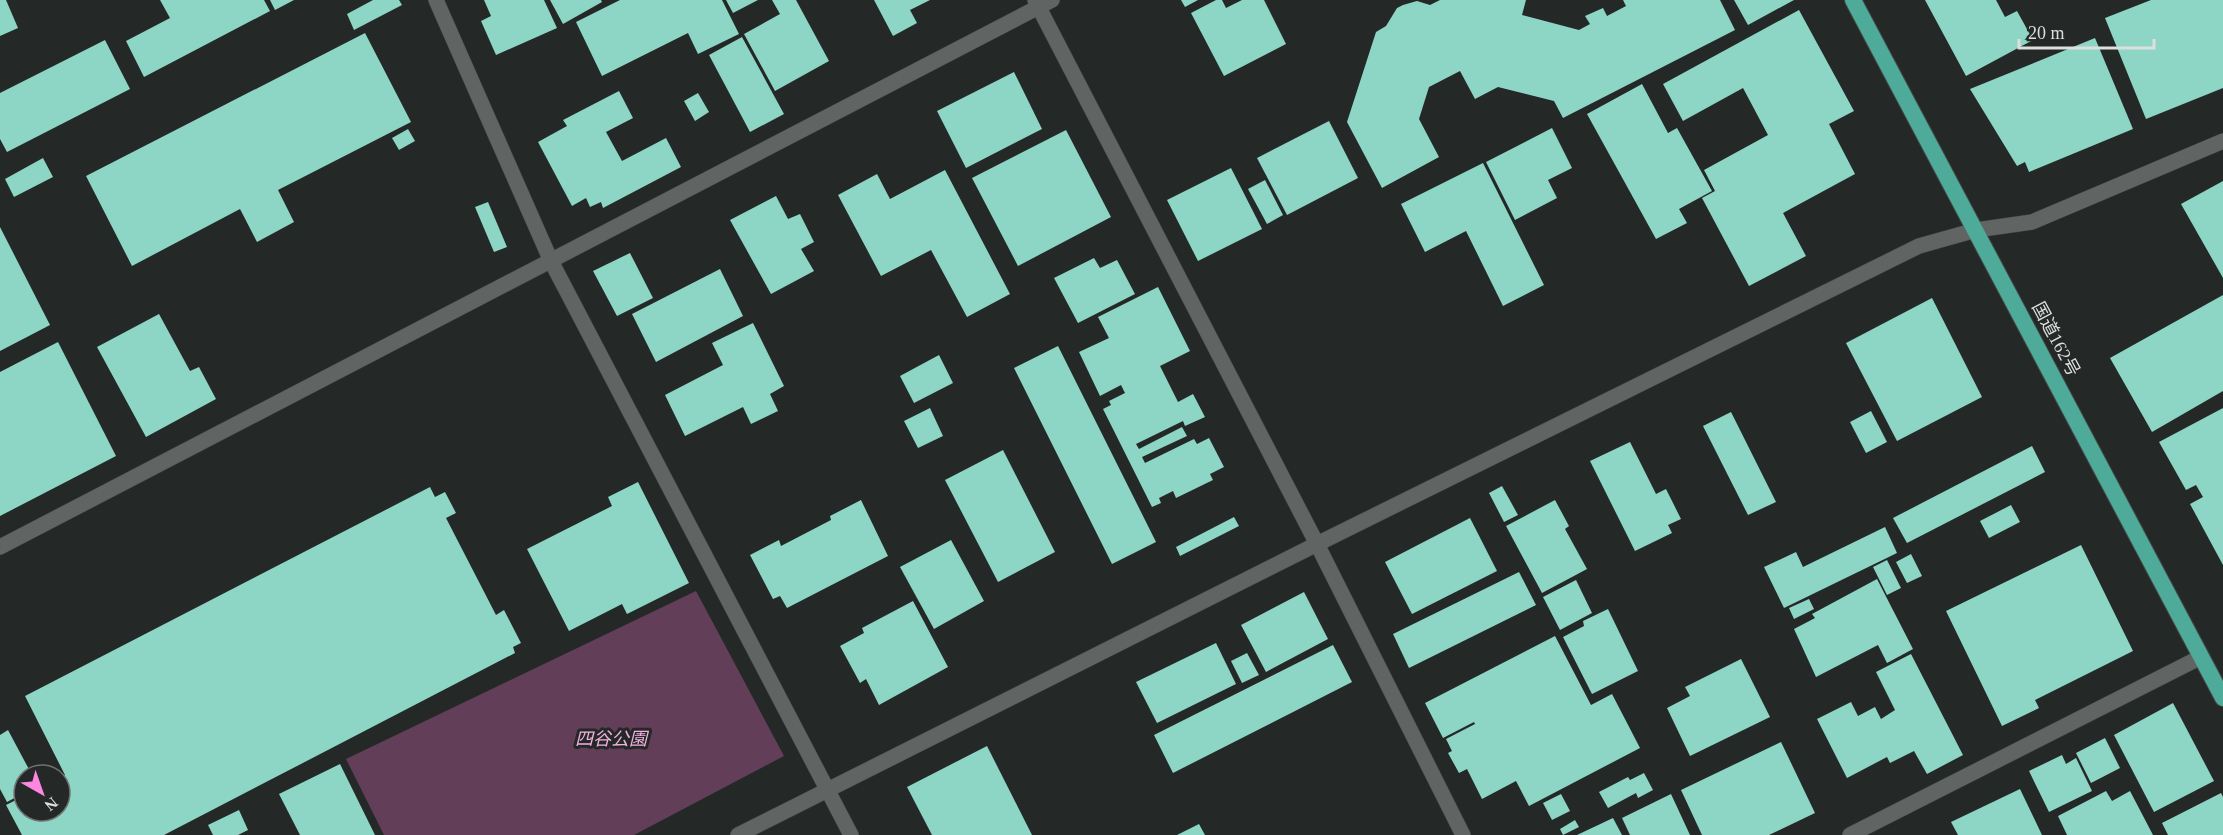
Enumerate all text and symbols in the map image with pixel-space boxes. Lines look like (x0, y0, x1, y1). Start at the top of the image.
scale bar (2019, 12, 2154, 50)
text: 20 m (2028, 23, 2065, 43)
street label: 国道162号 (2028, 299, 2084, 379)
park label: 四谷公園 (575, 729, 650, 749)
north arrow (12, 763, 72, 823)
text: N (41, 794, 61, 815)

